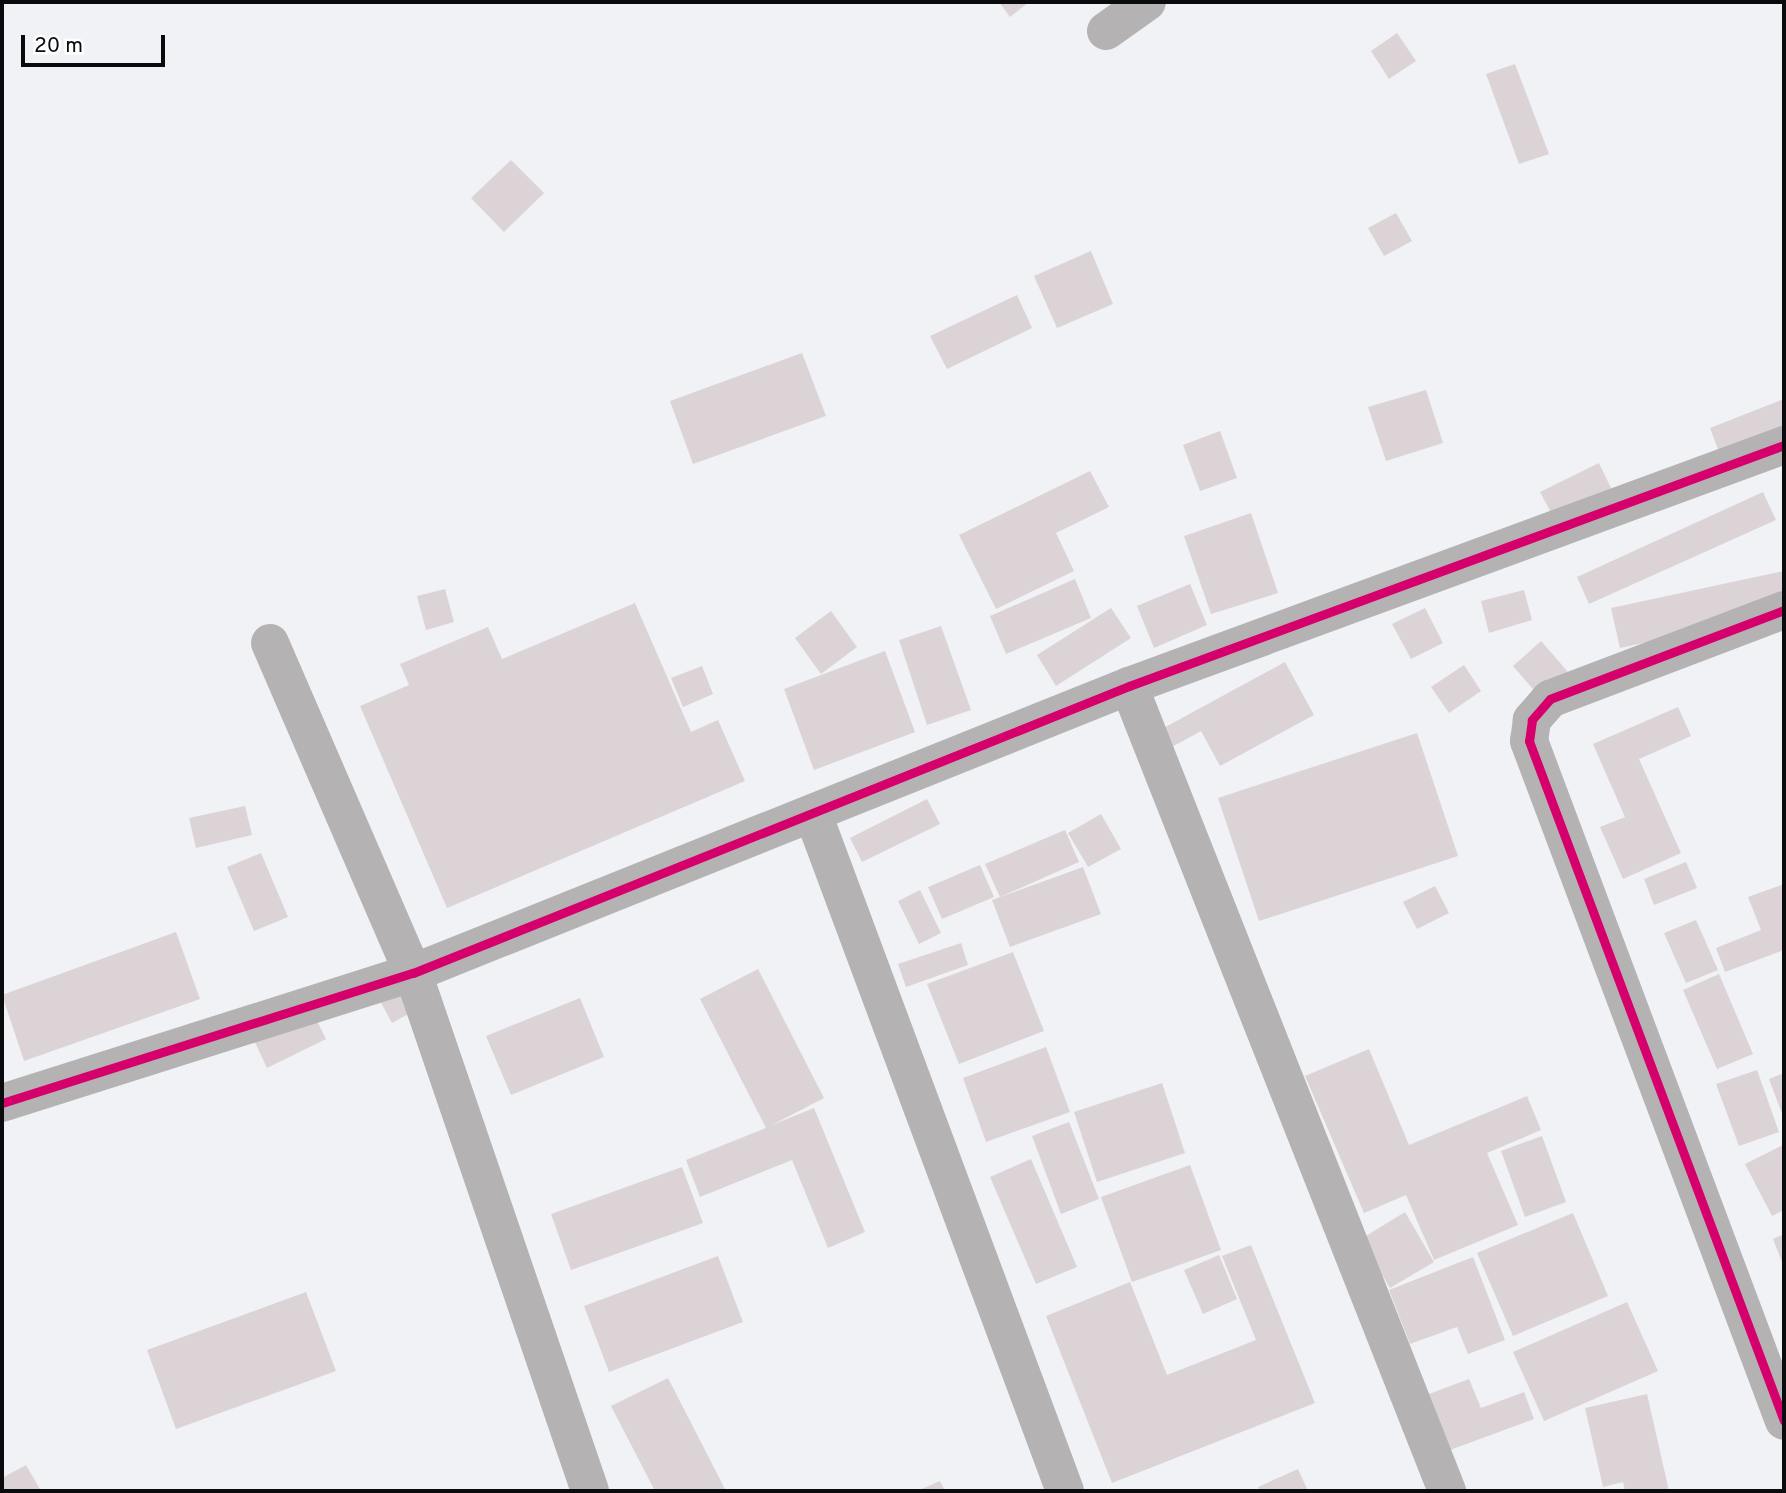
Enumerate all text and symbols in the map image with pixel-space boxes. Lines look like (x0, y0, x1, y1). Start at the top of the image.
scale bar (24, 21, 168, 65)
text: 20 m (34, 33, 83, 60)

